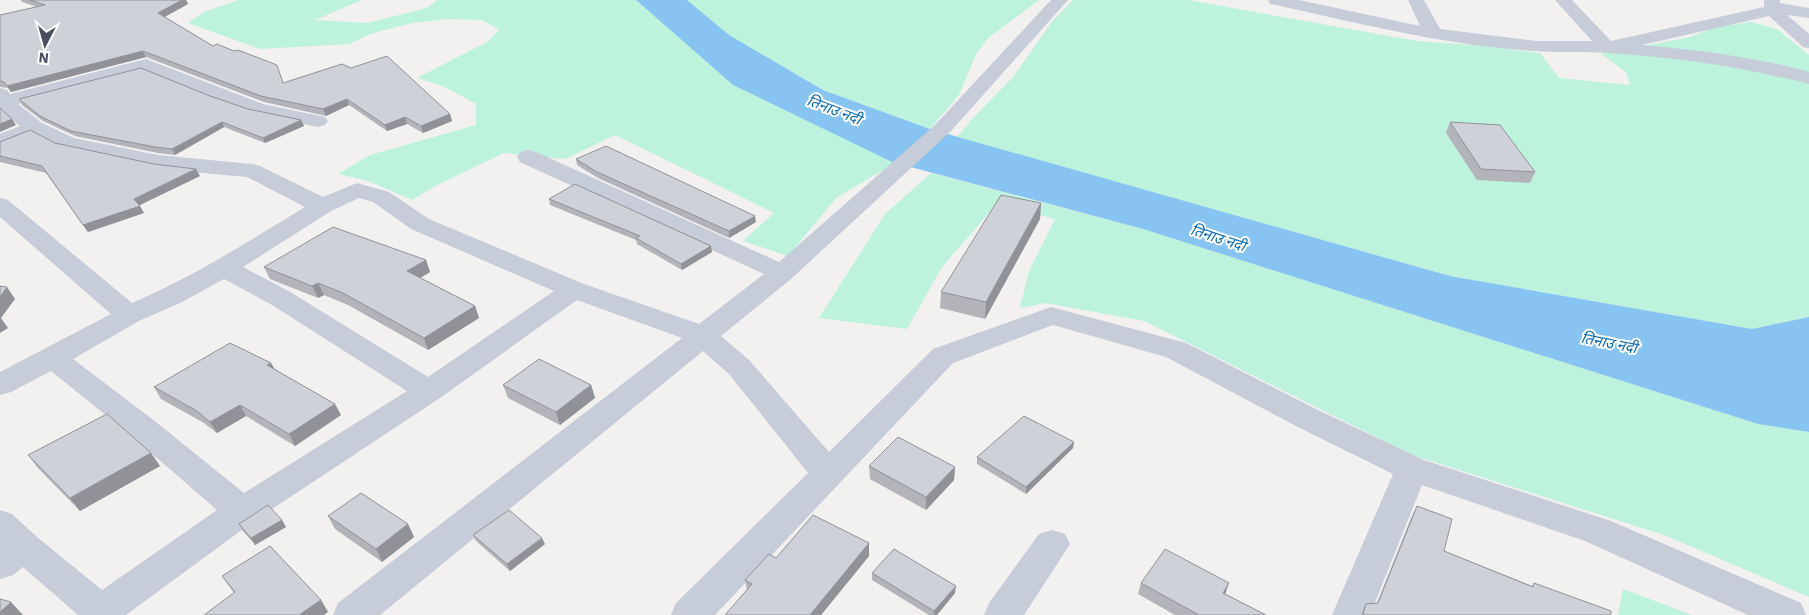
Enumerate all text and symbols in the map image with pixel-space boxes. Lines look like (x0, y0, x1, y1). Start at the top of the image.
north arrow (20, 20, 70, 70)
text: N (38, 48, 50, 67)
water label: तिनाउ नदी (804, 91, 867, 130)
water label: तिनाउ नदी (1188, 220, 1251, 256)
water label: तिनाउ नदी (1580, 328, 1642, 358)

